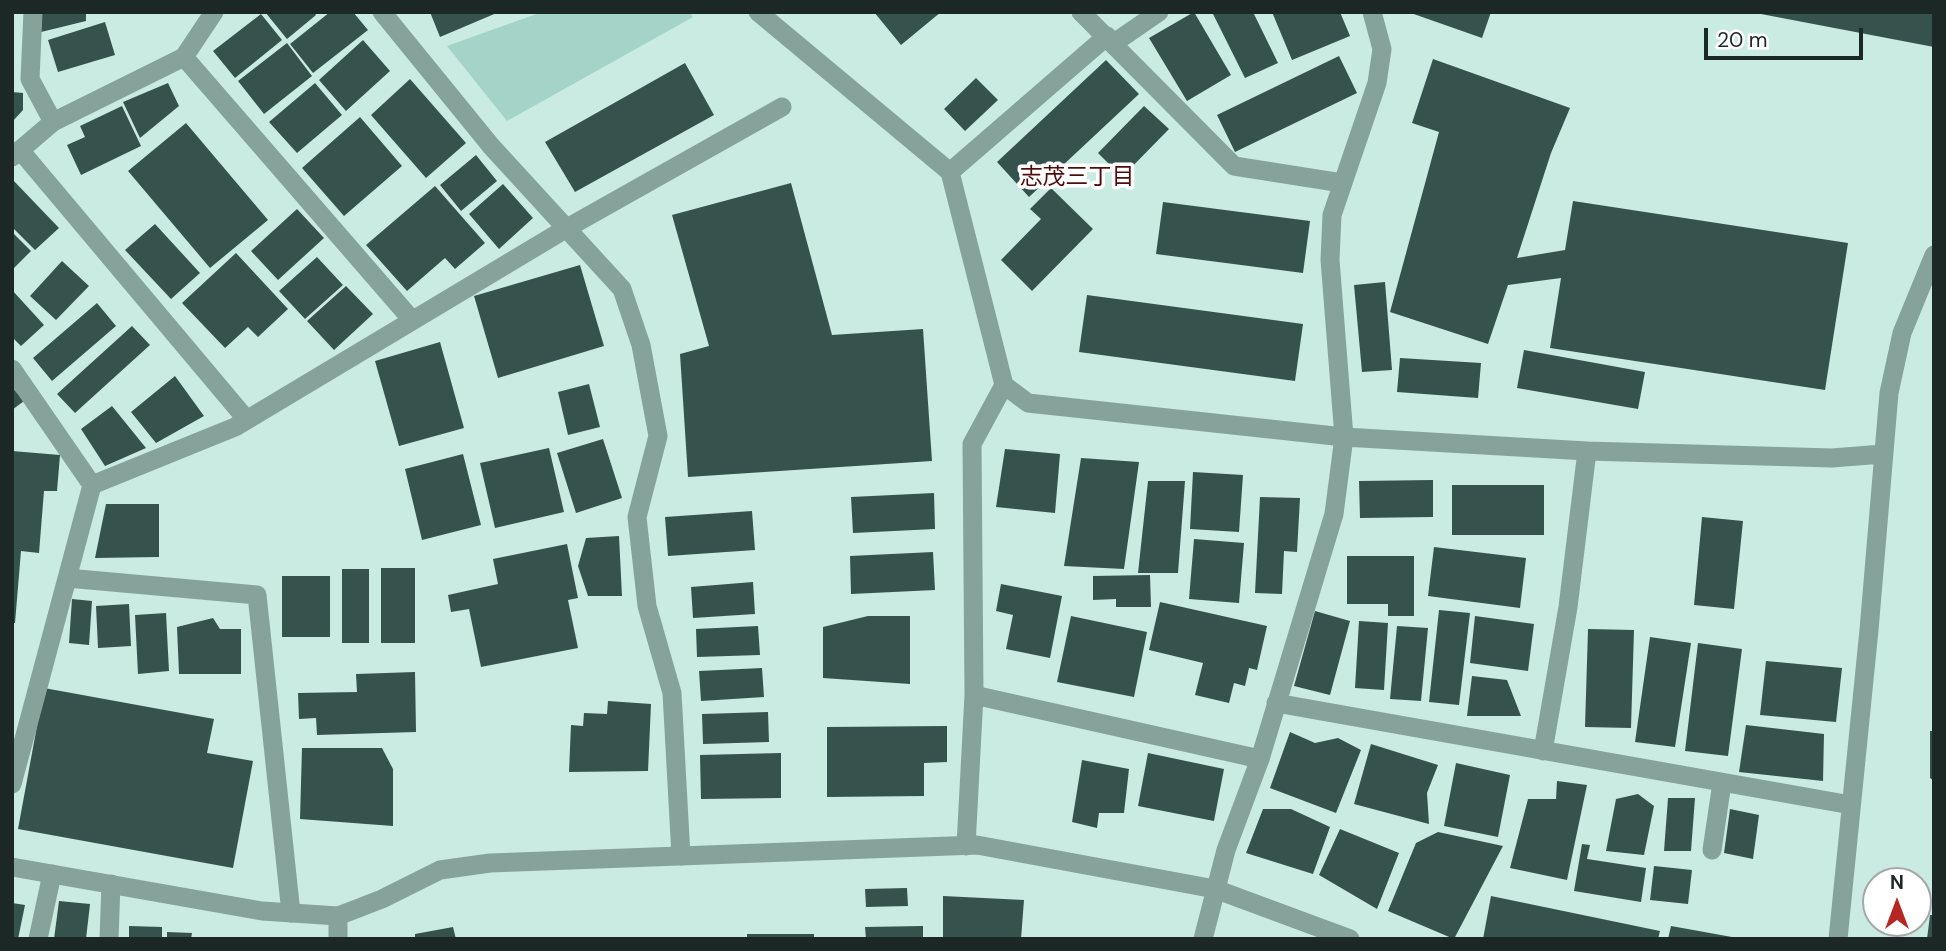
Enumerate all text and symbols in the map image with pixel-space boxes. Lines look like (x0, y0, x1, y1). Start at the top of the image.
scale bar (1708, 14, 1867, 58)
text: 20 m (1717, 26, 1768, 54)
district label: 志茂三丁目 (1020, 164, 1134, 192)
north arrow (1862, 867, 1932, 937)
text: N (1890, 870, 1904, 895)

